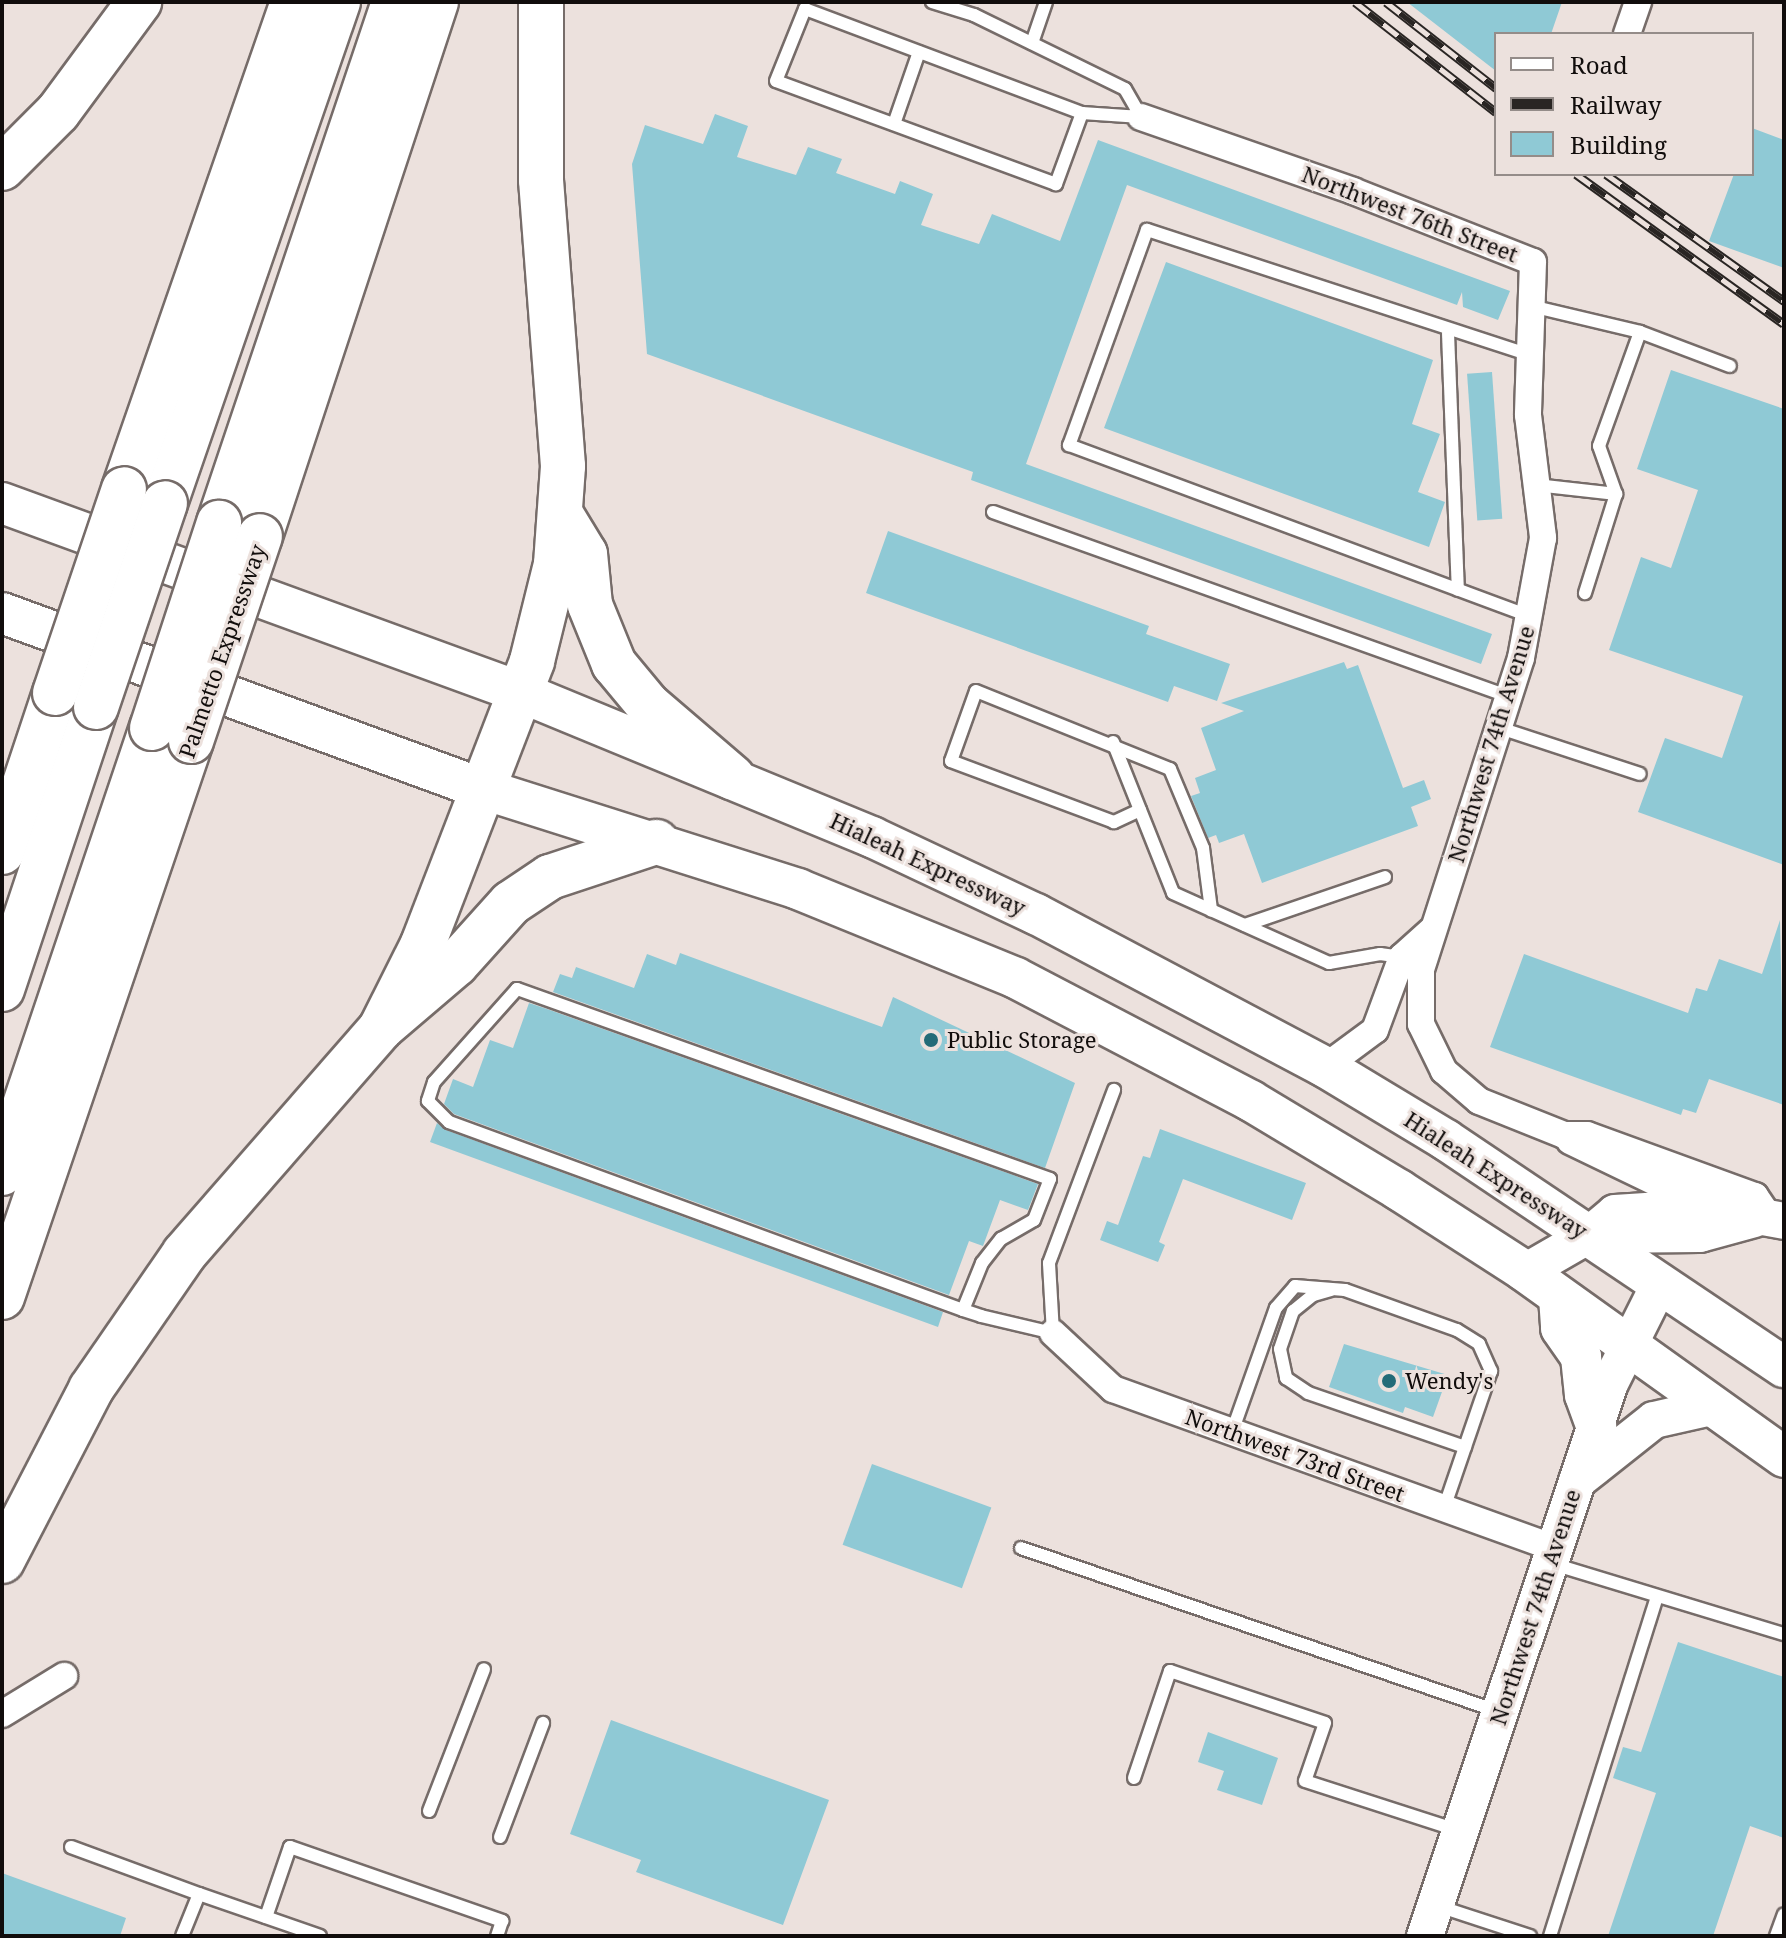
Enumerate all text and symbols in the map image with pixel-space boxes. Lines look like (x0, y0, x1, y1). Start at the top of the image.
legend (1494, 32, 1754, 176)
text: Road (1570, 48, 1628, 81)
text: Railway (1570, 88, 1662, 121)
text: Building (1570, 128, 1667, 161)
street label: Northwest 76th Street (1298, 161, 1522, 267)
street label: Palmetto Expressway (173, 541, 271, 761)
street label: Northwest 74th Avenue (1442, 622, 1540, 866)
street label: Hialeah Expressway (826, 807, 1030, 921)
place label: Public Storage (947, 1027, 1096, 1053)
marker: Public Storage (922, 1031, 940, 1049)
street label: Hialeah Expressway (1400, 1106, 1592, 1244)
place label: Wendy's (1405, 1368, 1493, 1394)
marker: Wendy's (1380, 1372, 1398, 1390)
street label: Northwest 73rd Street (1182, 1403, 1408, 1507)
street label: Northwest 74th Avenue (1484, 1486, 1586, 1728)

